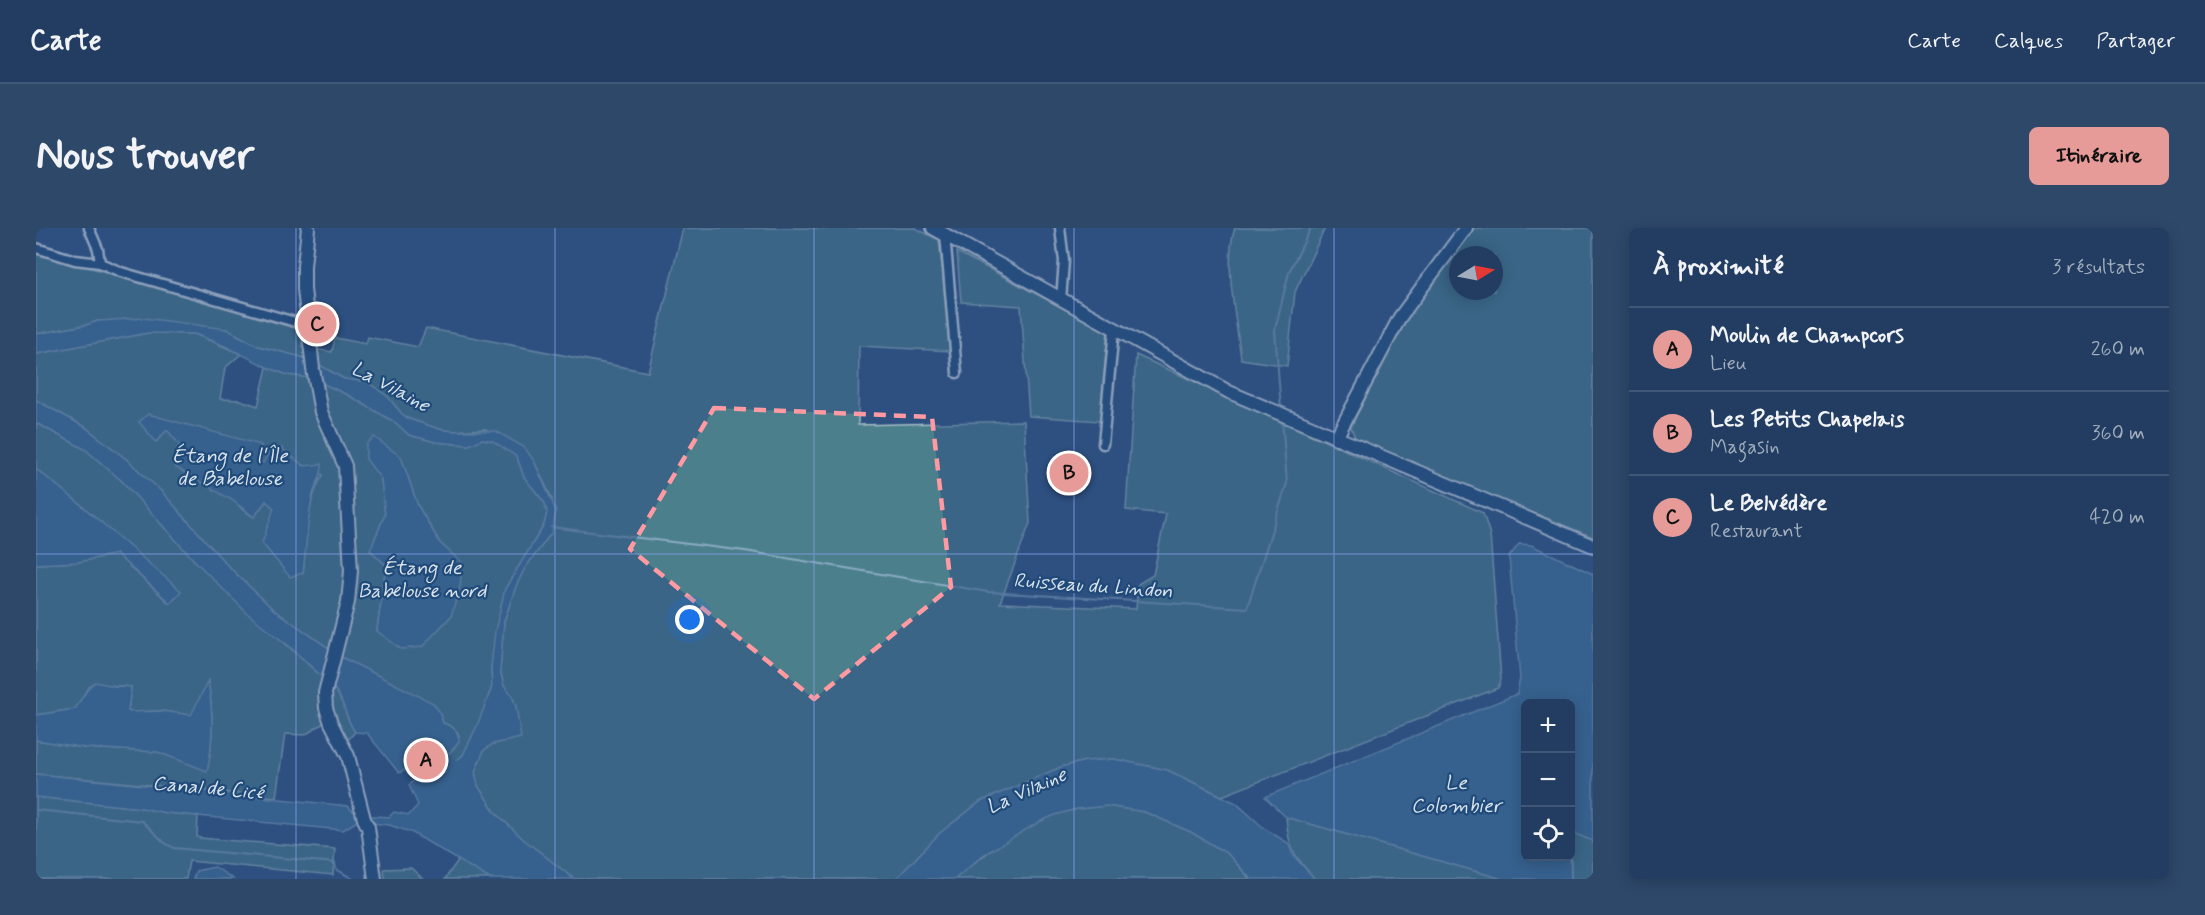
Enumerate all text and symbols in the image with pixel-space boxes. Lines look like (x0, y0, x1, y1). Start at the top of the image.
text: Carte (30, 23, 102, 60)
text: Carte (1907, 27, 1961, 55)
text: Calques (1994, 27, 2063, 55)
text: Partager (2096, 27, 2175, 55)
button: Itinéraire (2029, 127, 2169, 185)
text: Nous trouver (36, 129, 254, 184)
north arrow (1449, 246, 1503, 300)
text: À proximité (1653, 250, 1784, 284)
text: 3 résultats (2052, 254, 2145, 281)
pin: C (298, 302, 336, 346)
text: Moulin de Champcors (1710, 322, 1904, 350)
text: A (1666, 336, 1679, 363)
text: 260 m (2091, 336, 2145, 363)
text: Lieu (1710, 350, 1747, 377)
water label: La Vilaine (346, 355, 435, 420)
text: Les Petits Chapelais (1710, 406, 1904, 434)
text: B (1666, 420, 1679, 447)
text: 360 m (2092, 420, 2145, 447)
text: Magasin (1710, 434, 1780, 461)
water label: Étang de l'Île de Babelouse (172, 443, 289, 493)
pin: B (1050, 450, 1088, 496)
text: Le Belvédère (1710, 490, 1827, 518)
text: C (1665, 504, 1680, 531)
text: 420 m (2089, 504, 2145, 531)
text: Restaurant (1710, 518, 1803, 545)
water label: Étang de Babelouse nord (358, 555, 488, 605)
water label: Ruisseau du Lindon (1012, 567, 1173, 606)
your location (675, 605, 704, 634)
map controls (1521, 699, 1575, 861)
button: + (1521, 699, 1575, 753)
pin: A (406, 738, 446, 782)
button: − (1521, 753, 1575, 807)
water label: La Vilaine (982, 761, 1072, 821)
water label: Canal de Cicé (151, 770, 268, 807)
water label: Le Colombier (1411, 770, 1504, 820)
button: locate (1521, 807, 1575, 861)

